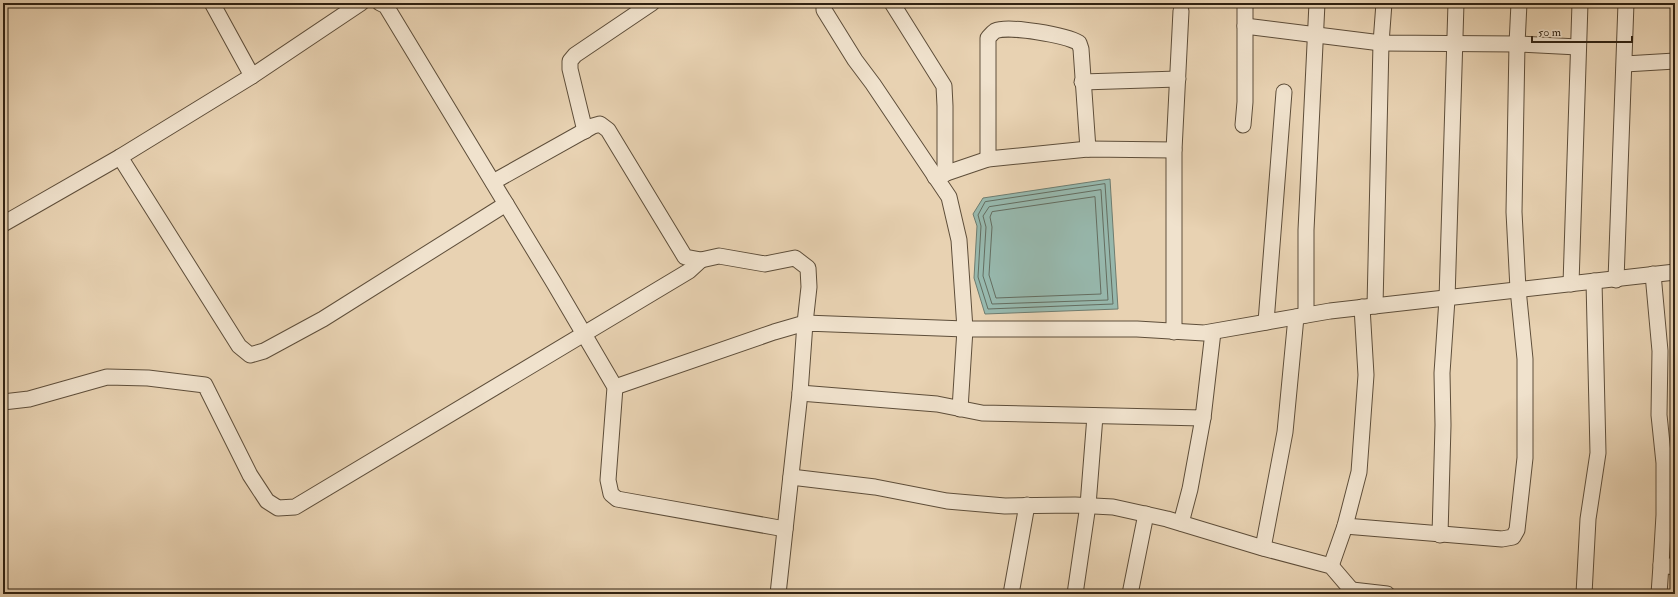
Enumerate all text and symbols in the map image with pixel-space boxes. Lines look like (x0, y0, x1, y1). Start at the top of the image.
scale bar (1532, 18, 1632, 44)
text: 50 m (1538, 25, 1562, 40)

